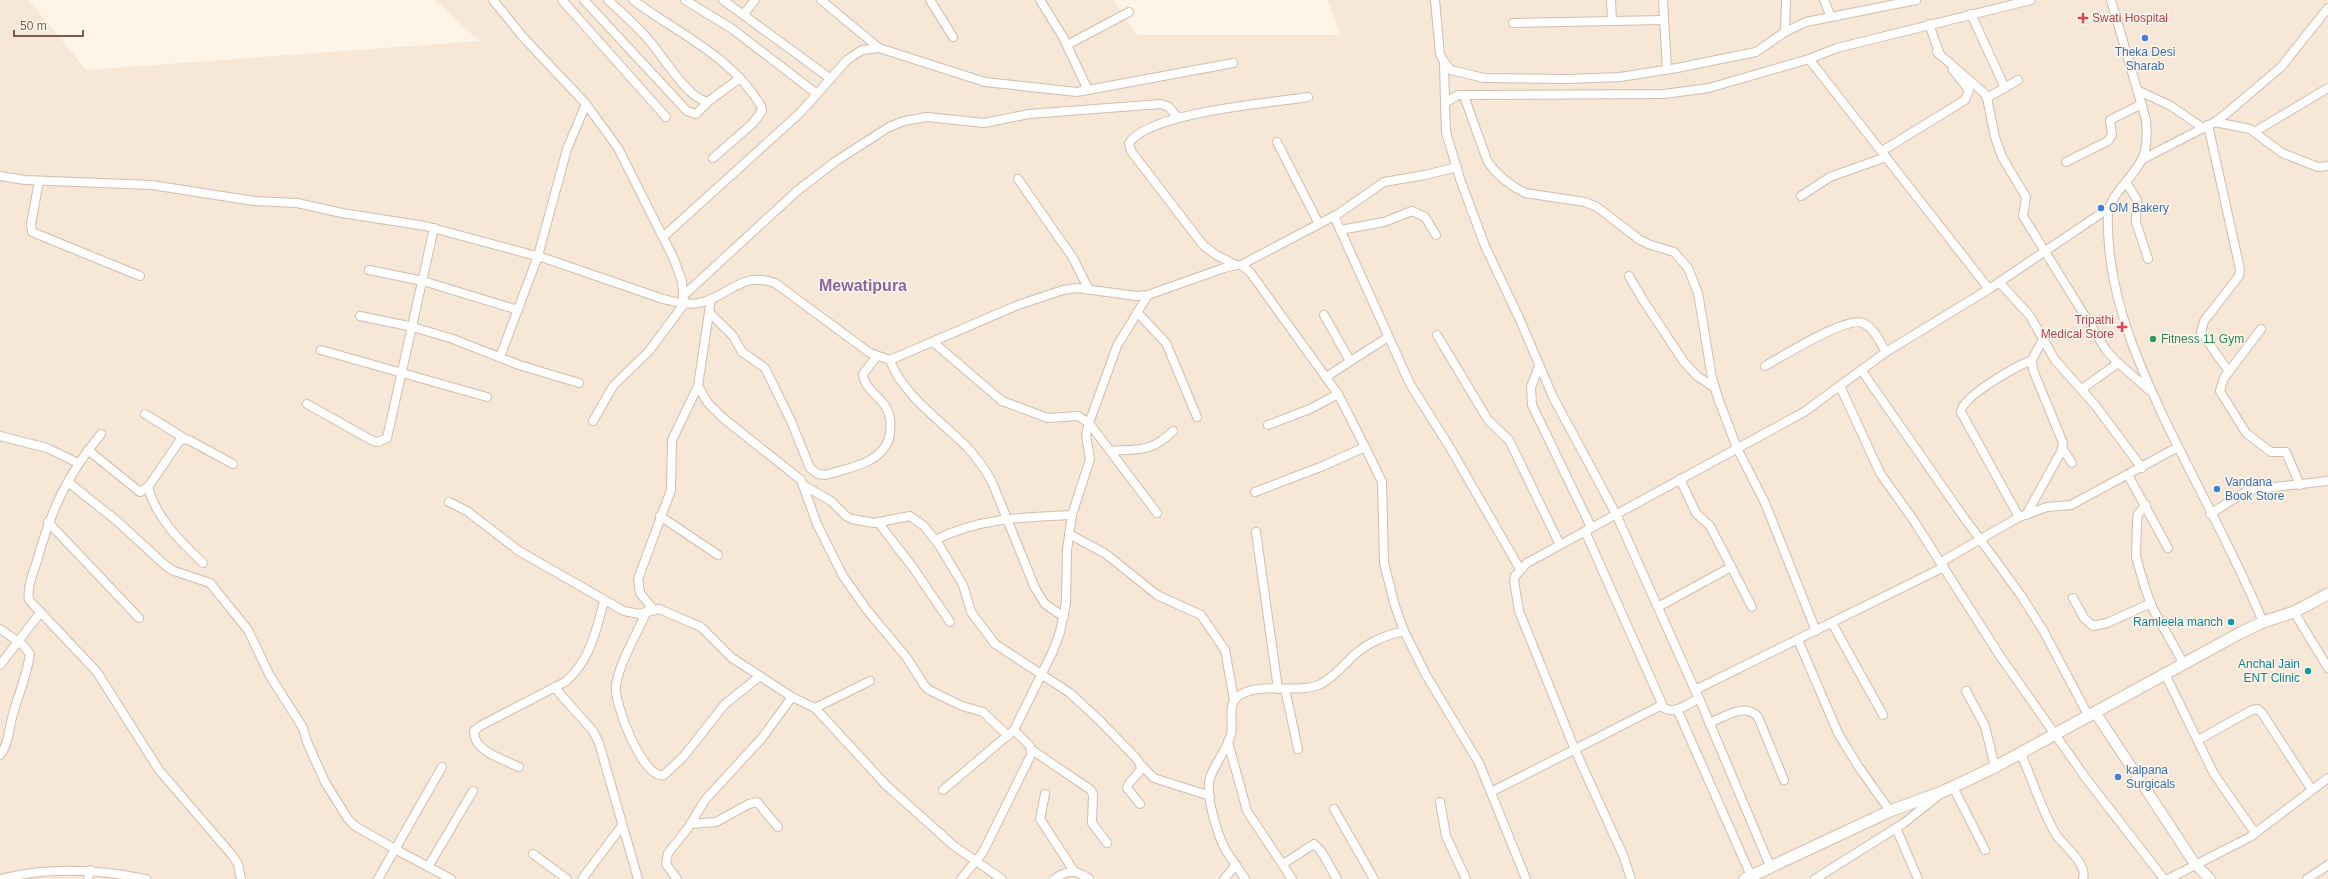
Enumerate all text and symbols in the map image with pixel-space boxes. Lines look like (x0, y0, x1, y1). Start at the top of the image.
place label: Swati Hospital (2092, 11, 2168, 25)
scale bar (14, 12, 83, 38)
marker: Swati Hospital (2077, 12, 2089, 24)
text: 50 m (20, 19, 47, 33)
marker: Theka Desi Sharab (2140, 33, 2150, 43)
place label: Theka Desi Sharab (2115, 45, 2175, 73)
place label: OM Bakery (2109, 201, 2169, 215)
marker: OM Bakery (2096, 203, 2106, 213)
district label: Mewatipura (819, 277, 907, 294)
place label: Tripathi Medical Store (2041, 313, 2114, 341)
marker: Tripathi Medical Store (2117, 322, 2127, 332)
place label: Fitness 11 Gym (2161, 332, 2244, 346)
marker: Fitness 11 Gym (2148, 334, 2158, 344)
place label: Vandana Book Store (2225, 475, 2285, 503)
marker: Vandana Book Store (2212, 484, 2222, 494)
place label: Ramleela manch (2133, 615, 2223, 629)
marker: Ramleela manch (2226, 617, 2236, 627)
place label: Anchal Jain ENT Clinic (2238, 657, 2300, 685)
marker: Anchal Jain ENT Clinic (2303, 666, 2313, 676)
place label: kalpana Surgicals (2126, 763, 2175, 791)
marker: kalpana Surgicals (2113, 772, 2123, 782)

